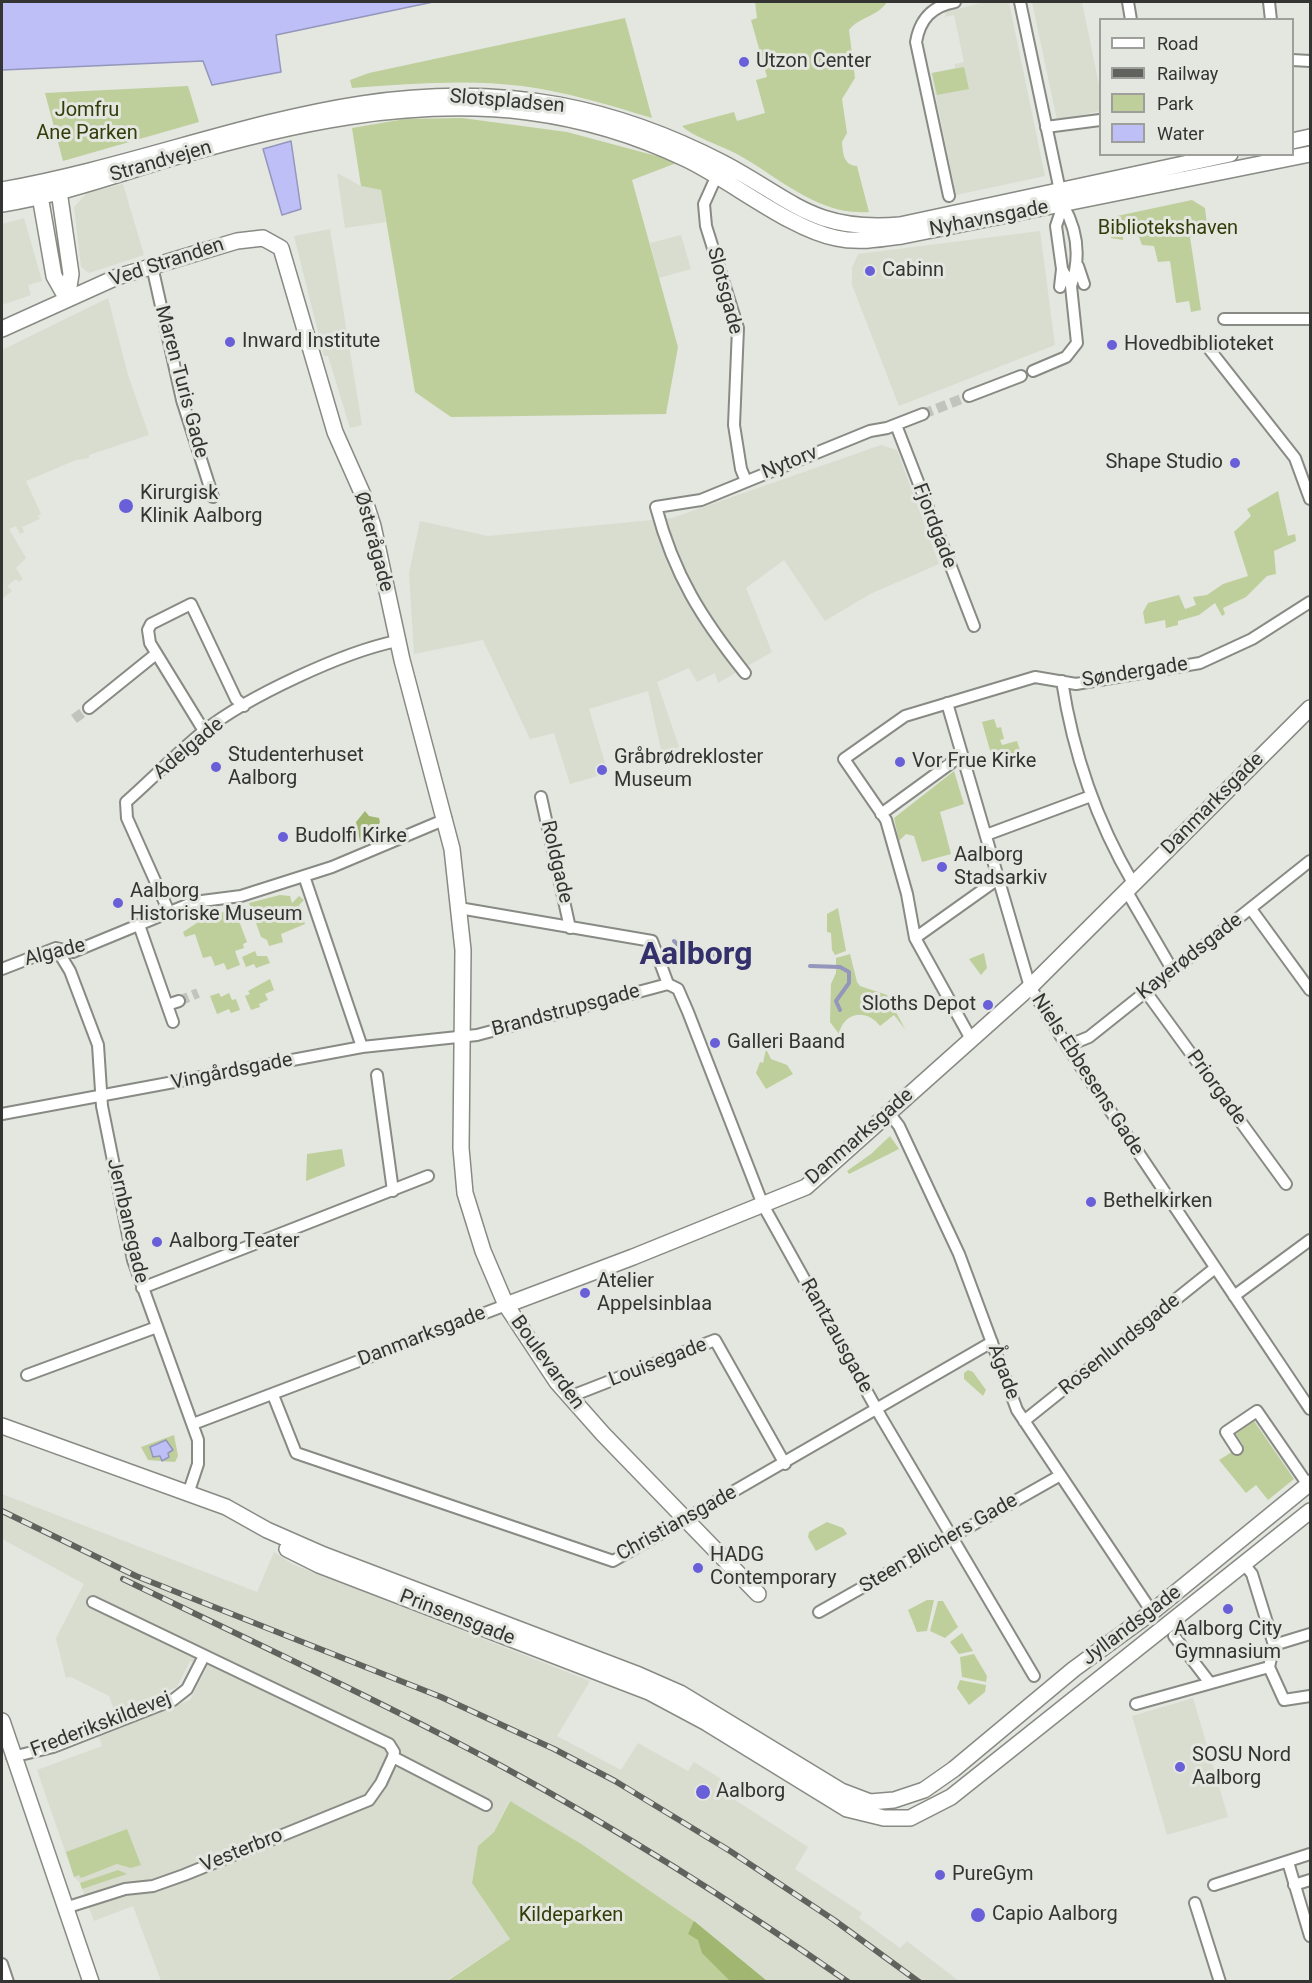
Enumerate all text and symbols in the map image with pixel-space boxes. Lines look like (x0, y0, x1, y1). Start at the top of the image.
legend (1099, 18, 1294, 156)
text: Road (1157, 33, 1198, 54)
place label: Utzon Center (756, 50, 871, 74)
marker: Utzon Center (737, 55, 751, 69)
text: Railway (1157, 63, 1218, 84)
street label: Slotspladsen (449, 85, 565, 119)
text: Park (1157, 93, 1193, 114)
park label: Jomfru Ane Parken (36, 99, 138, 146)
text: Water (1157, 123, 1204, 144)
street label: Strandvejen (107, 136, 215, 188)
street label: Nyhavnsgade (928, 196, 1050, 242)
park label: Bibliotekshaven (1098, 217, 1238, 241)
street label: Ved Stranden (107, 233, 227, 293)
street label: Slotsgade (701, 245, 747, 337)
place label: Cabinn (882, 259, 944, 283)
marker: Cabinn (863, 264, 877, 278)
street label: Maren Turis Gade (149, 303, 213, 461)
place label: Inward Institute (242, 330, 380, 354)
place label: Hovedbiblioteket (1124, 333, 1274, 357)
marker: Inward Institute (223, 335, 237, 349)
marker: Hovedbiblioteket (1105, 338, 1119, 352)
street label: Nytorv (759, 441, 821, 485)
place label: Shape Studio (1105, 451, 1223, 475)
marker: Shape Studio (1228, 456, 1242, 470)
street label: Fjordgade (907, 480, 961, 572)
place label: Kirurgisk Klinik Aalborg (140, 482, 263, 529)
street label: Østerågade (348, 489, 398, 595)
marker: Kirurgisk Klinik Aalborg (117, 497, 135, 515)
street label: Søndergade (1080, 653, 1190, 693)
street label: Adelgade (149, 713, 229, 785)
place label: Studenterhuset Aalborg (228, 744, 364, 791)
place label: Gråbrødrekloster Museum (614, 746, 763, 793)
street label: Danmarksgade (1157, 748, 1269, 860)
place label: Vor Frue Kirke (912, 750, 1036, 774)
marker: Vor Frue Kirke (893, 755, 907, 769)
marker: Studenterhuset Aalborg (209, 760, 223, 774)
marker: Gråbrødrekloster Museum (595, 763, 609, 777)
street label: Roldgade (535, 818, 577, 906)
place label: Budolfi Kirke (295, 825, 407, 849)
marker: Budolfi Kirke (276, 830, 290, 844)
place label: Aalborg Stadsarkiv (954, 844, 1047, 891)
marker: Aalborg Stadsarkiv (935, 860, 949, 874)
place label: Aalborg Historiske Museum (130, 880, 303, 927)
marker: Aalborg Historiske Museum (111, 896, 125, 910)
street label: Kayerødsgade (1133, 908, 1247, 1006)
street label: Algade (22, 934, 88, 972)
district label: Aalborg (640, 937, 752, 975)
street label: Brandstrupsgade (489, 980, 643, 1042)
street label: Niels Ebbesens Gade (1026, 990, 1148, 1160)
place label: Sloths Depot (862, 993, 976, 1017)
marker: Sloths Depot (981, 998, 995, 1012)
place label: Galleri Baand (727, 1031, 845, 1055)
marker: Galleri Baand (708, 1036, 722, 1050)
street label: Priorgade (1181, 1046, 1251, 1130)
street label: Vingårdsgade (169, 1048, 295, 1096)
street label: Danmarksgade (801, 1084, 919, 1190)
street label: Jernbanegade (101, 1156, 153, 1286)
place label: Bethelkirken (1103, 1190, 1212, 1214)
marker: Bethelkirken (1084, 1195, 1098, 1209)
place label: Aalborg Teater (169, 1230, 300, 1254)
marker: Aalborg Teater (150, 1235, 164, 1249)
place label: Atelier Appelsinblaa (597, 1270, 712, 1317)
street label: Rantzausgade (795, 1275, 877, 1397)
marker: Atelier Appelsinblaa (578, 1286, 592, 1300)
street label: Rosenlundsgade (1055, 1289, 1185, 1401)
street label: Danmarksgade (355, 1302, 489, 1372)
street label: Boulevarden (505, 1311, 589, 1415)
street label: Louisegade (606, 1333, 710, 1393)
street label: Ågade (982, 1341, 1024, 1403)
street label: Christiansgade (613, 1481, 741, 1567)
street label: Steen Blichers Gade (856, 1489, 1022, 1599)
place label: HADG Contemporary (710, 1544, 836, 1591)
marker: HADG Contemporary (691, 1561, 705, 1575)
street label: Jyllandsgade (1078, 1581, 1186, 1671)
street label: Prinsensgade (396, 1585, 518, 1651)
marker: Aalborg City Gymnasium (1221, 1602, 1235, 1616)
place label: Aalborg City Gymnasium (1174, 1618, 1282, 1665)
street label: Frederikskildevej (27, 1687, 175, 1763)
place label: SOSU Nord Aalborg (1192, 1744, 1291, 1791)
marker: SOSU Nord Aalborg (1173, 1760, 1187, 1774)
place label: Aalborg (716, 1780, 785, 1804)
marker: Aalborg (694, 1783, 712, 1801)
street label: Vesterbro (197, 1824, 287, 1878)
place label: PureGym (952, 1863, 1033, 1887)
marker: PureGym (933, 1868, 947, 1882)
place label: Capio Aalborg (992, 1903, 1118, 1927)
park label: Kildeparken (519, 1904, 623, 1928)
marker: Capio Aalborg (969, 1906, 987, 1924)

